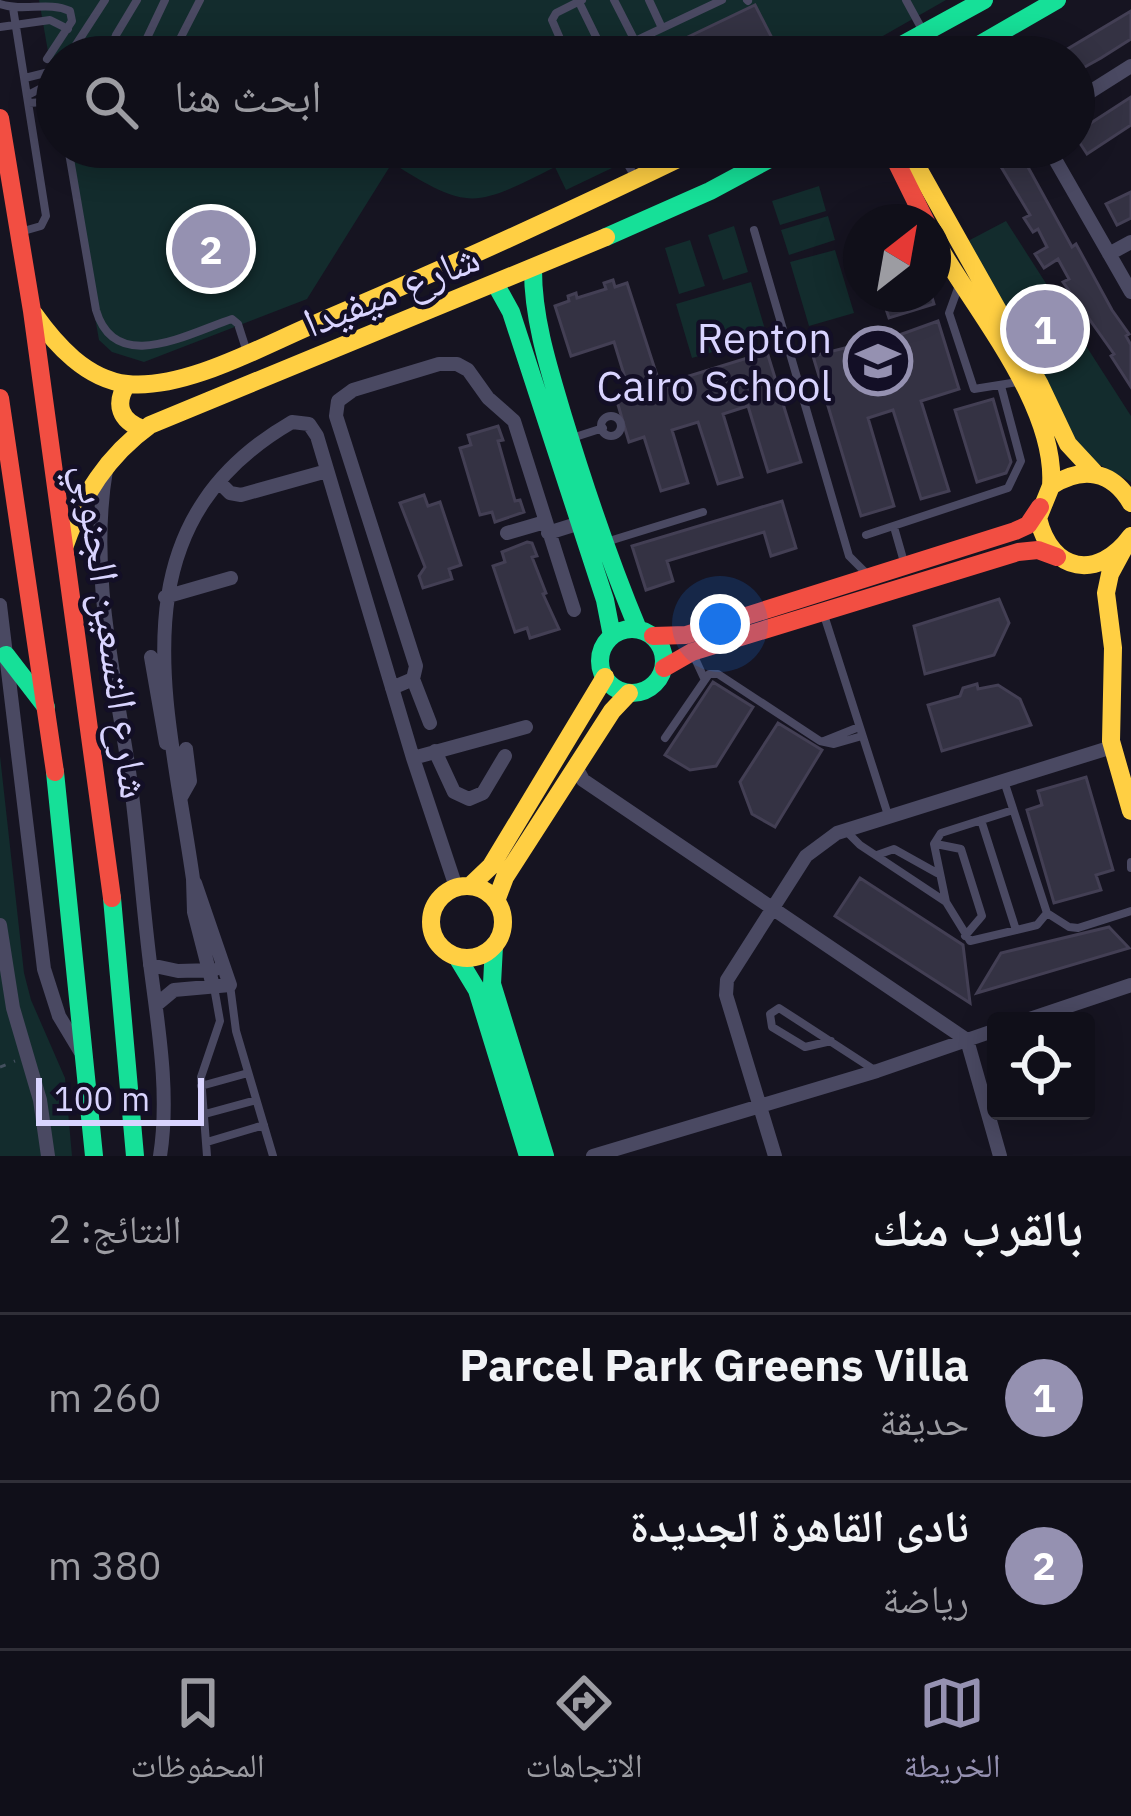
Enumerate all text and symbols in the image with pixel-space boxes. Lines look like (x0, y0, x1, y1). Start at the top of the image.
search box (36, 36, 1095, 168)
text: ابحث هنا (174, 66, 322, 124)
icon: search (78, 69, 144, 135)
pin: 2 (172, 204, 250, 294)
north arrow (843, 204, 951, 312)
street label: شارع ميفيدا (295, 229, 487, 349)
pin: 1 (1006, 284, 1084, 374)
place label: Repton Cairo School (597, 310, 832, 413)
school or university icon: Repton Cairo School (843, 326, 913, 396)
street label: شارع التسعين الجنوبي (56, 460, 164, 803)
your location (690, 594, 750, 654)
map controls (987, 1012, 1095, 1120)
button: locate (987, 1012, 1095, 1120)
scale bar (36, 1072, 204, 1125)
text: 100 m (54, 1077, 150, 1120)
text: بالقرب منك (872, 1194, 1083, 1260)
text: النتائج: 2 (48, 1203, 182, 1254)
text: Parcel Park Greens Villa (459, 1335, 969, 1393)
text: 260 m (48, 1372, 161, 1423)
text: 1 (1032, 1372, 1056, 1423)
text: حديقة (880, 1395, 969, 1446)
text: نادى القاهرة الجديدة (630, 1496, 969, 1554)
text: 380 m (48, 1540, 161, 1591)
text: 2 (1032, 1540, 1056, 1591)
text: رياضة (882, 1573, 969, 1624)
tab: المحفوظات (130, 1670, 265, 1798)
tab: الاتجاهات (525, 1670, 643, 1798)
tab: الخريطة (903, 1670, 1001, 1798)

